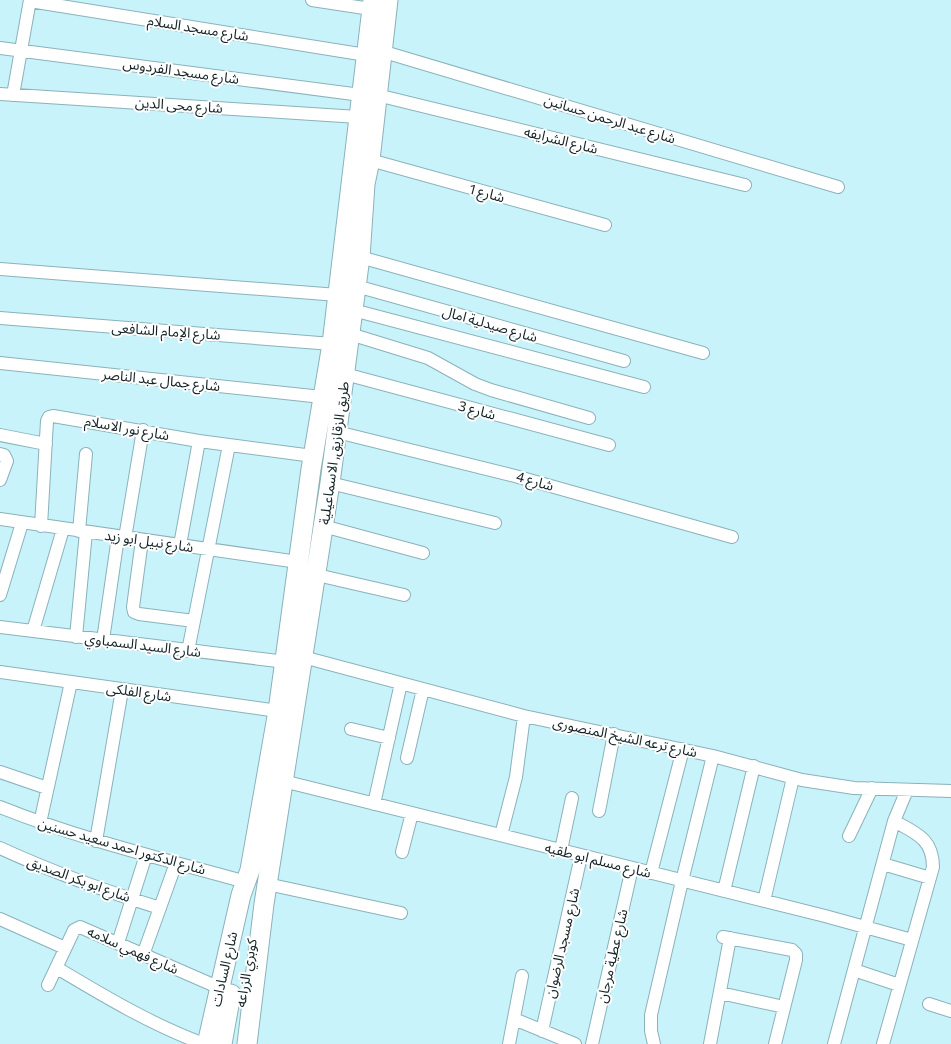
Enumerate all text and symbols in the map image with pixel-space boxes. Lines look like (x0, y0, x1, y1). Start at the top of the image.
street label: شارع مسجد السلام (146, 11, 250, 47)
street label: شارع مسجد الفردوس (121, 54, 240, 90)
street label: شارع عبد الرحمن حسانين (541, 90, 678, 149)
street label: شارع محى الدين (134, 93, 224, 119)
street label: شارع الشرايفه (522, 122, 600, 160)
street label: شارع 1 (467, 180, 507, 208)
street label: شارع صيدلية امال (440, 302, 540, 348)
street label: شارع الإمام الشافعى (111, 318, 221, 346)
street label: شارع جمال عبد الناصر (100, 365, 221, 397)
street label: طريق الزقازيق, الاسماعيلية (315, 380, 354, 526)
street label: شارع 3 (456, 396, 498, 426)
street label: شارع نور الاسلام (83, 412, 171, 446)
street label: شارع 4 (514, 467, 556, 497)
street label: شارع نبيل ابو زيد (103, 526, 195, 558)
street label: شارع السيد السمباوي (84, 629, 202, 663)
street label: شارع الفلكى (105, 679, 173, 707)
street label: شارع ترعه الشيخ المنصورى (551, 713, 699, 763)
street label: شارع الدكتور احمد سعيد حسنين (36, 813, 208, 881)
street label: شارع مسلم ابو طقيه (543, 838, 653, 884)
street label: شارع ابو بكر الصديق (24, 852, 133, 908)
street label: شارع مسجد الرضوان (541, 886, 585, 1000)
street label: شارع عطية مرجان (592, 907, 634, 1005)
street label: شارع فهمي سلامه (84, 922, 181, 980)
street label: شارع السادات (207, 930, 243, 1009)
street label: كوبري الزراعه (231, 937, 263, 1009)

